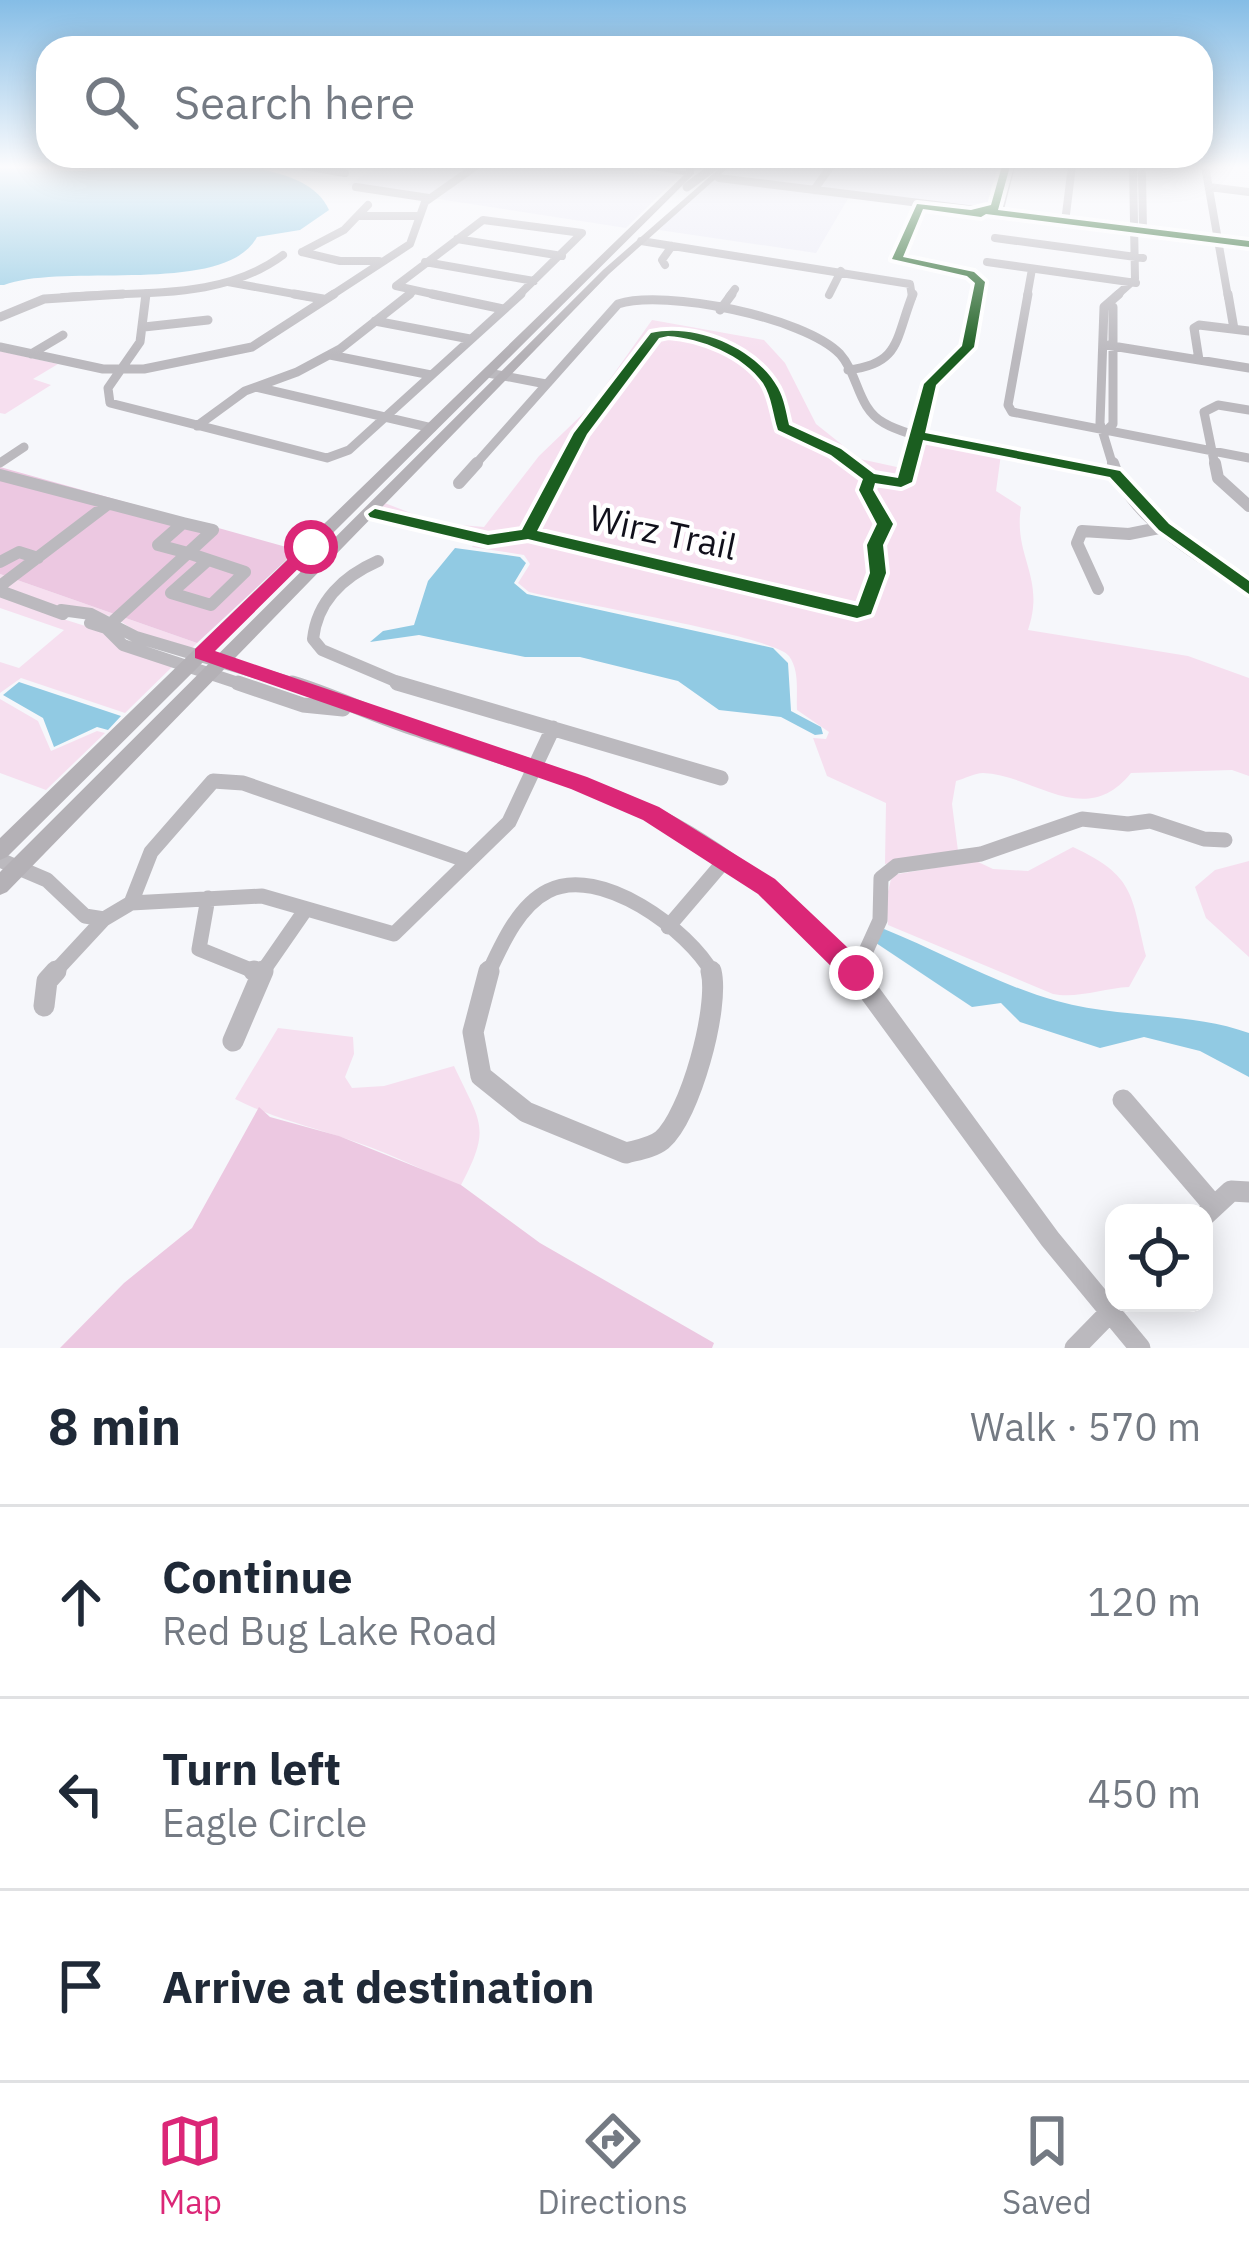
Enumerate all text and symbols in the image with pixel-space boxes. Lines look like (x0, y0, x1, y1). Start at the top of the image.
search box (36, 36, 1213, 168)
icon: search (78, 69, 144, 135)
text: Search here (174, 73, 415, 131)
street label: Wirz Trail (585, 493, 741, 570)
route start (284, 520, 338, 574)
route end (829, 946, 883, 1000)
map controls (1105, 1204, 1213, 1312)
button: locate (1105, 1204, 1213, 1312)
text: 8 min (48, 1393, 181, 1459)
text: Walk · 570 m (970, 1401, 1201, 1452)
text: Continue (162, 1547, 353, 1605)
icon: ahead (48, 1569, 114, 1635)
text: 120 m (1088, 1576, 1201, 1627)
text: Red Bug Lake Road (162, 1605, 498, 1656)
text: Turn left (162, 1739, 341, 1797)
icon: left (48, 1761, 114, 1827)
text: 450 m (1088, 1768, 1201, 1819)
text: Eagle Circle (162, 1797, 367, 1848)
icon: arrive (48, 1953, 114, 2019)
text: Arrive at destination (162, 1957, 595, 2015)
tab: Map (157, 2108, 223, 2223)
tab: Directions (538, 2108, 688, 2223)
tab: Saved (1002, 2108, 1092, 2223)

